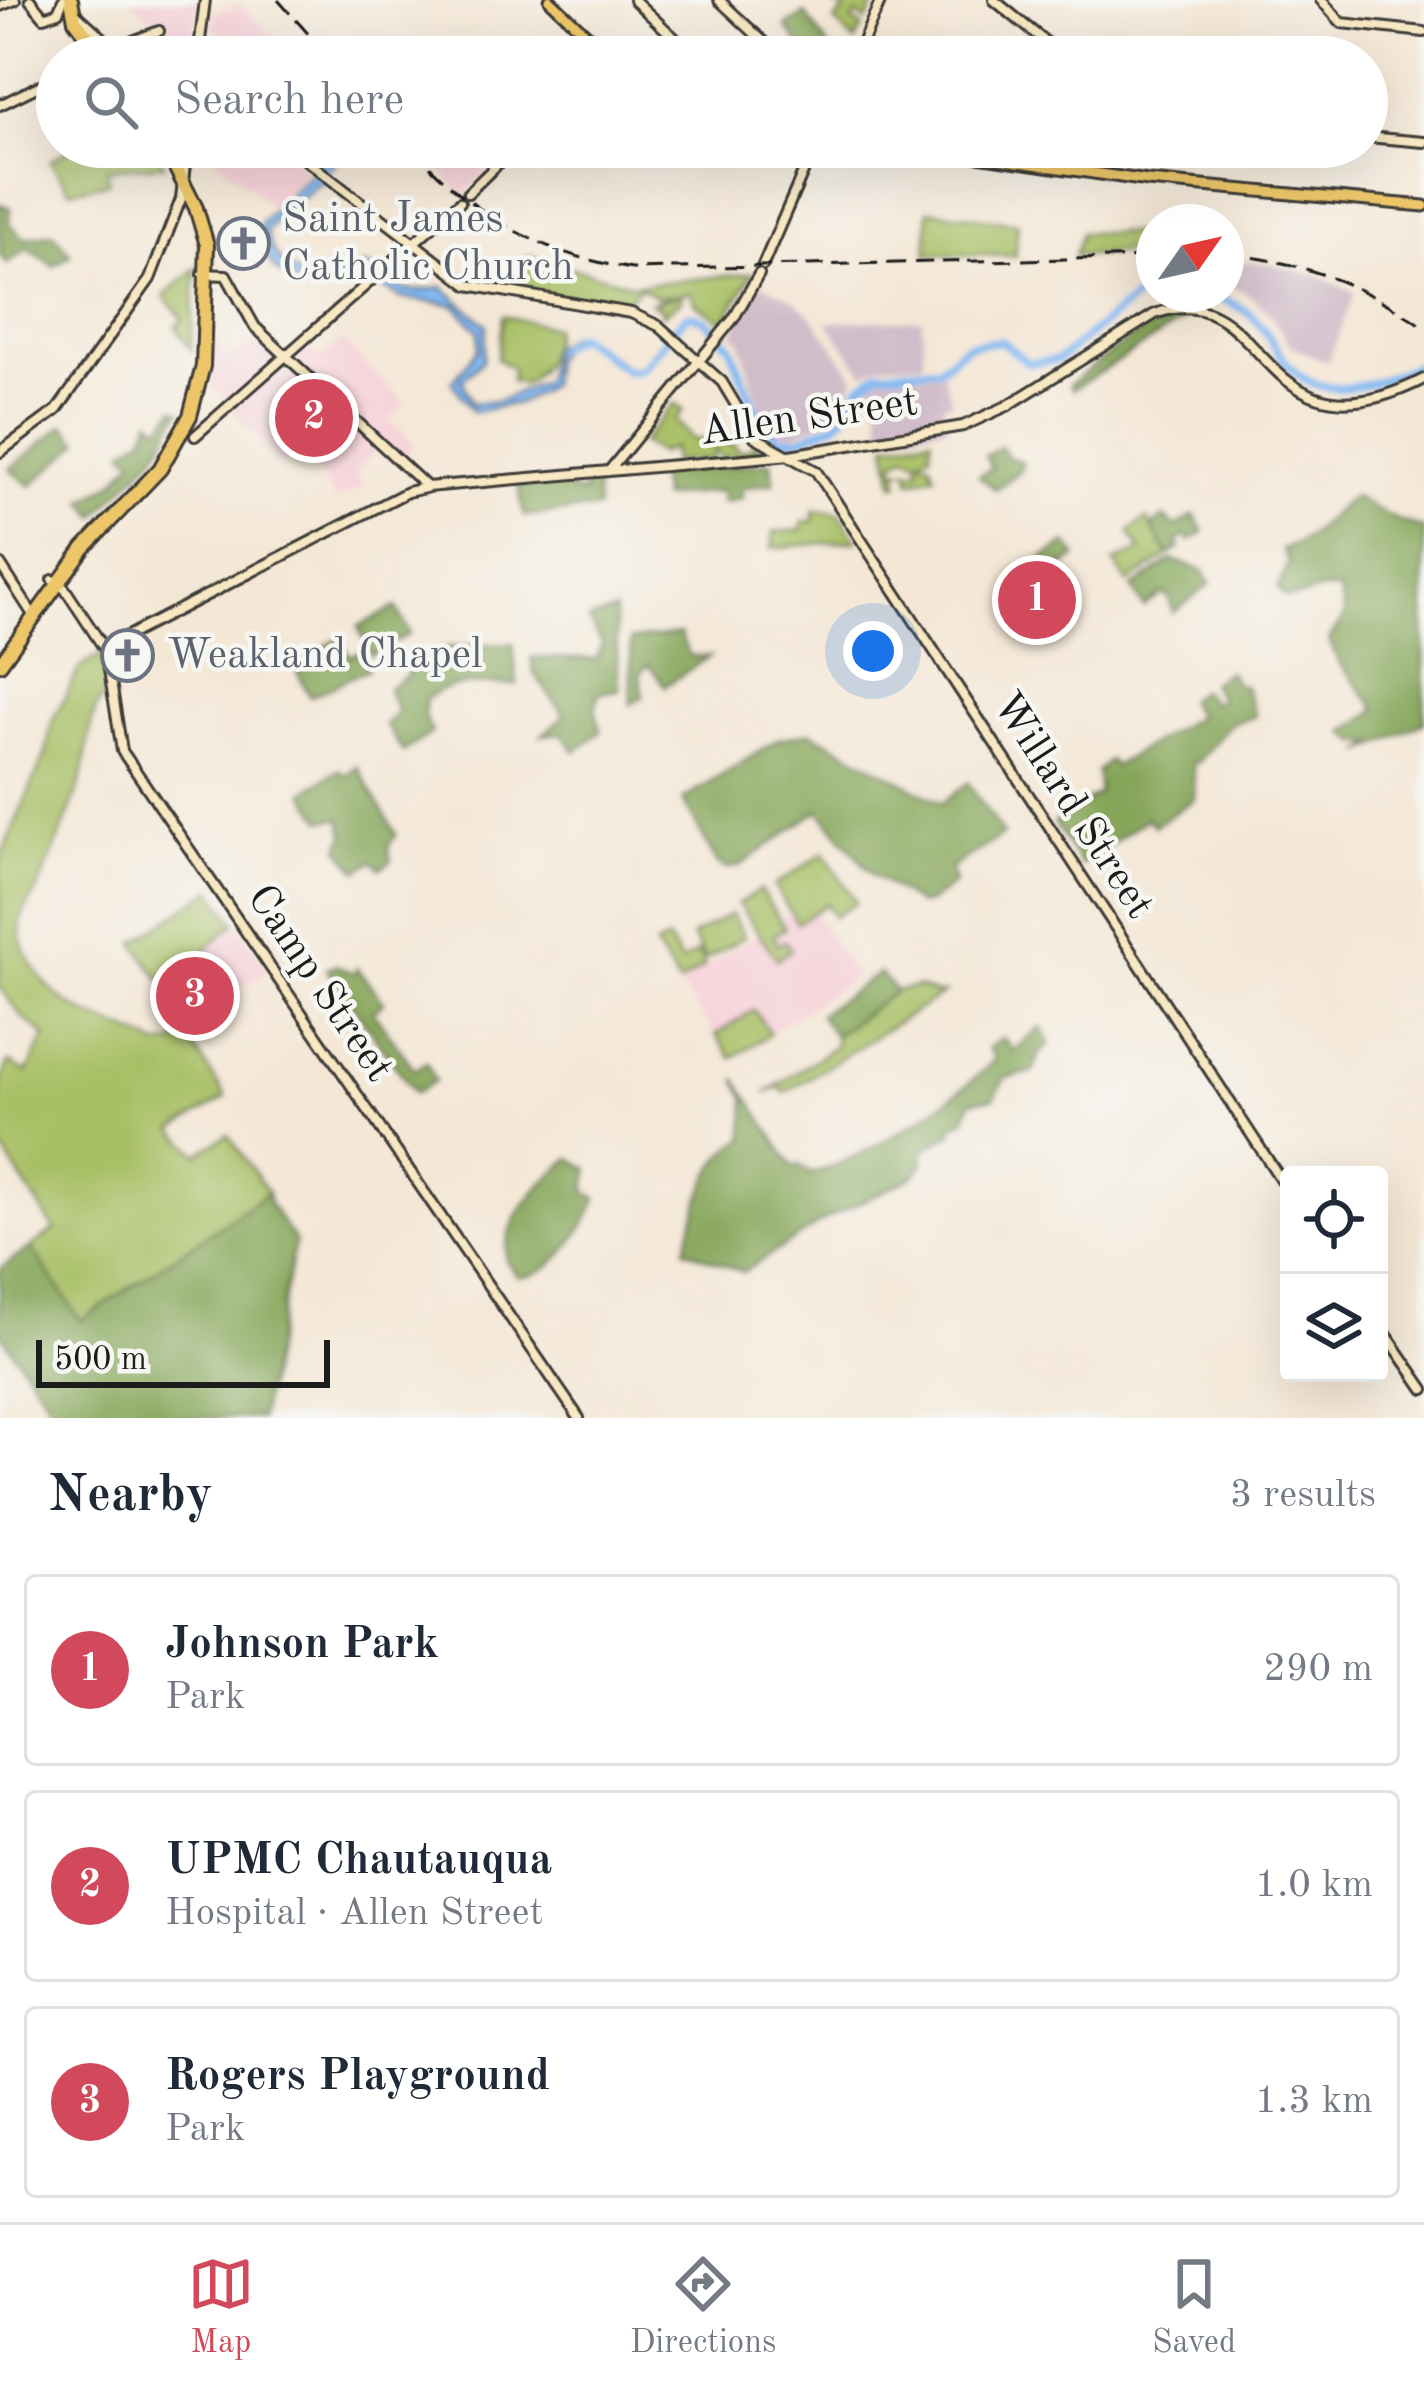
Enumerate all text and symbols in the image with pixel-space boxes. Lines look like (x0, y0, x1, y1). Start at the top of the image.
search box (36, 36, 1388, 168)
icon: search (78, 69, 144, 135)
text: Search here (174, 79, 404, 124)
place label: Saint James Catholic Church (282, 199, 574, 289)
north arrow (1136, 204, 1244, 312)
church icon: Saint James Catholic Church (215, 216, 271, 272)
pin: 2 (275, 373, 353, 463)
street label: Allen Street (697, 382, 921, 454)
pin: 1 (998, 555, 1076, 645)
your location (843, 621, 903, 681)
church icon: Weakland Chapel (100, 628, 156, 684)
place label: Weakland Chapel (167, 635, 482, 677)
street label: Willard Street (984, 686, 1160, 926)
street label: Camp Street (238, 878, 400, 1090)
pin: 3 (156, 951, 234, 1041)
map controls (1280, 1166, 1388, 1382)
button: locate (1280, 1166, 1388, 1274)
button: layers (1280, 1274, 1388, 1382)
scale bar (36, 1334, 330, 1387)
text: 500 m (54, 1344, 147, 1377)
text: Nearby (48, 1471, 213, 1522)
text: 3 results (1230, 1476, 1376, 1515)
text: Johnson Park (165, 1623, 439, 1668)
text: 1 (79, 1650, 101, 1689)
text: 290 m (1263, 1650, 1373, 1689)
text: Park (165, 1678, 245, 1717)
text: UPMC Chautauqua (165, 1839, 552, 1884)
text: 2 (79, 1866, 101, 1905)
text: 1.0 km (1255, 1866, 1373, 1905)
text: Hospital · Allen Street (165, 1894, 543, 1933)
text: Rogers Playground (165, 2055, 550, 2100)
text: 3 (79, 2082, 101, 2121)
text: 1.3 km (1255, 2082, 1373, 2121)
text: Park (165, 2110, 245, 2149)
tab: Map (188, 2251, 254, 2364)
tab: Directions (630, 2251, 776, 2364)
tab: Saved (1152, 2251, 1236, 2364)

